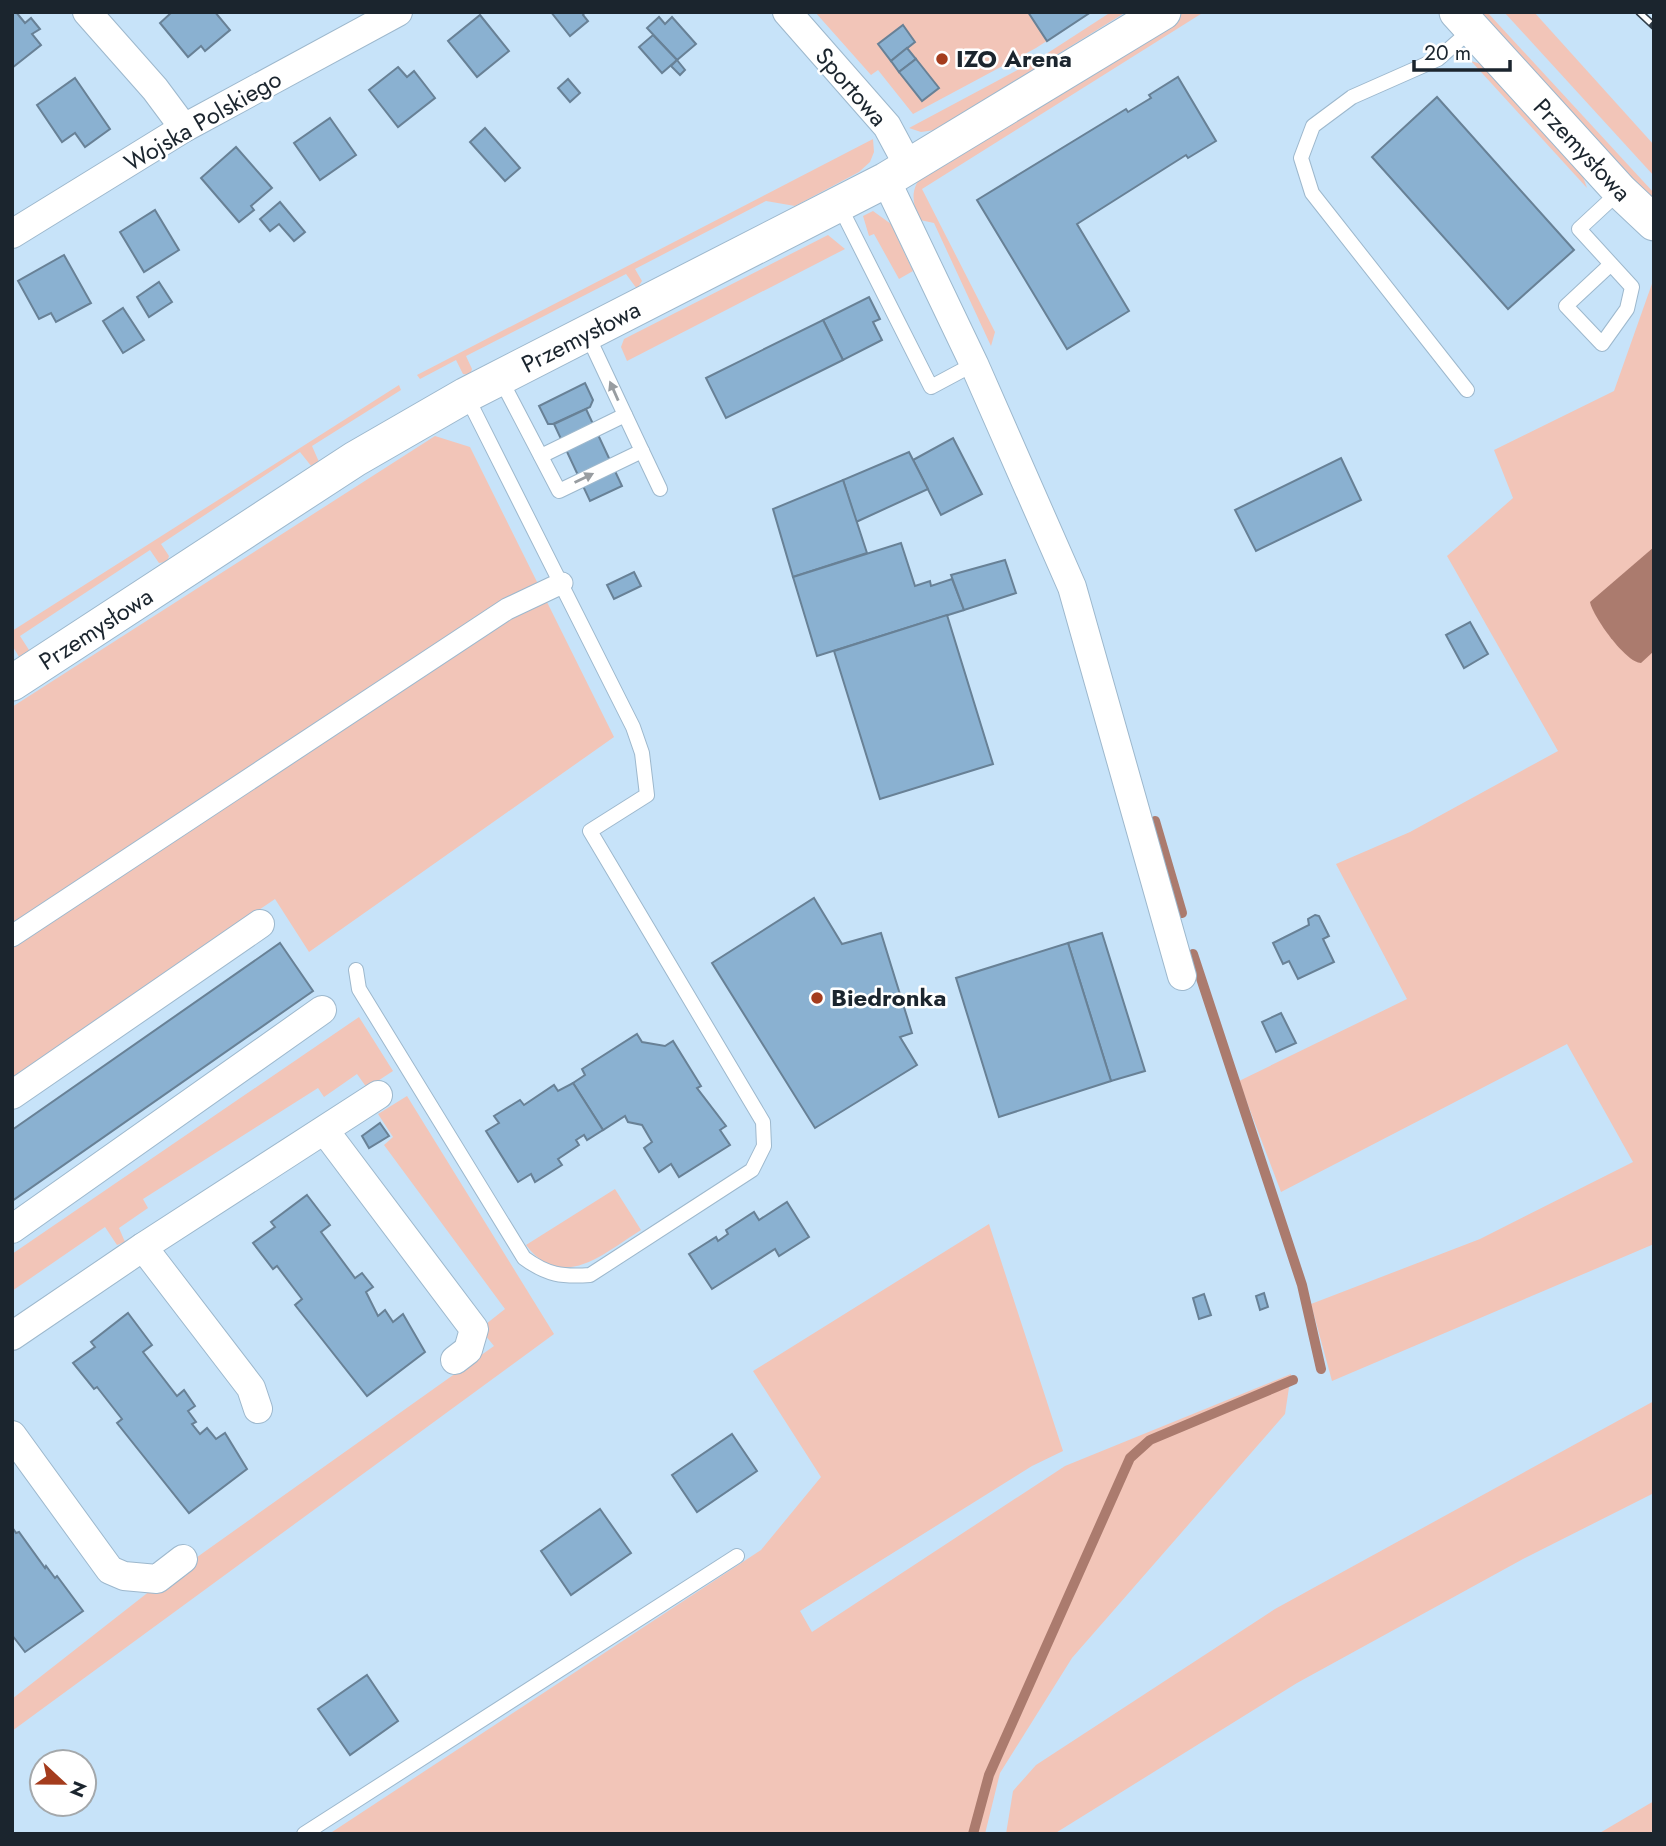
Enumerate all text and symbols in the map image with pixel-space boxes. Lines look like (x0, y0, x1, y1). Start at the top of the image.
scale bar (1414, 28, 1510, 72)
text: 20 m (1424, 38, 1471, 68)
street label: Sportowa (807, 40, 896, 134)
place label: IZO Arena (956, 41, 1072, 76)
marker: IZO Arena (934, 51, 950, 67)
street label: Wojska Polskiego (118, 61, 288, 180)
street label: Przemysłowa (1525, 90, 1639, 209)
street label: Przemysłowa (515, 292, 646, 382)
one-way arrow (608, 380, 619, 401)
one-way arrow (574, 473, 595, 484)
street label: Przemysłowa (32, 579, 160, 679)
place label: Biedronka (831, 980, 946, 1015)
marker: Biedronka (809, 990, 825, 1006)
north arrow (28, 1748, 98, 1818)
text: N (63, 1777, 94, 1801)

